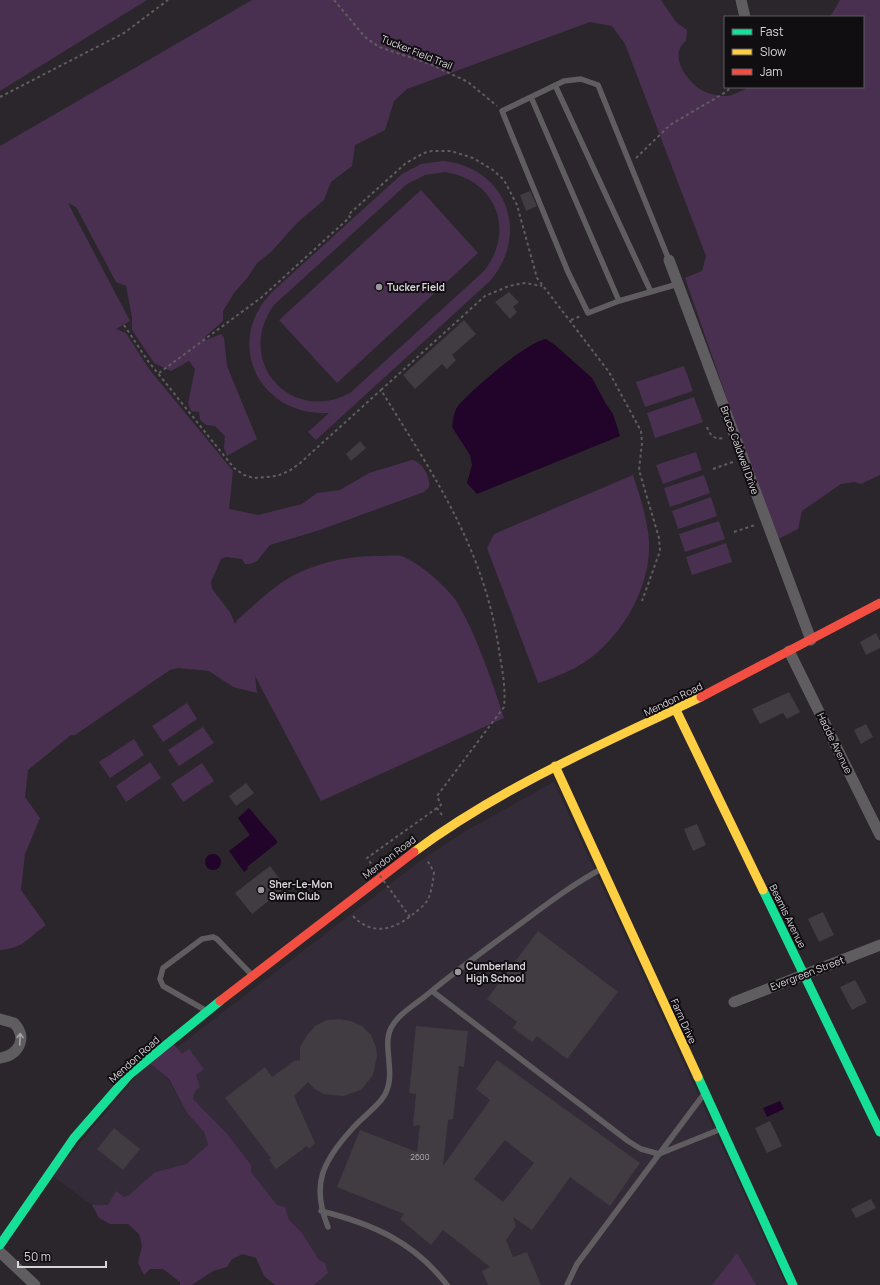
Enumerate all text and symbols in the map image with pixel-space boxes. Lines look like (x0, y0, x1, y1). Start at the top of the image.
legend (724, 16, 864, 88)
text: Fast (760, 23, 784, 40)
street label: Tucker Field Trail (379, 31, 455, 73)
text: Slow (760, 43, 786, 60)
text: Jam (760, 63, 782, 80)
place label: Tucker Field (387, 280, 445, 294)
marker: Tucker Field (374, 282, 384, 292)
street label: Bruce Caldwell Drive (717, 404, 763, 496)
street label: Mendon Road (641, 679, 705, 719)
street label: Hadde Avenue (814, 710, 856, 776)
street label: Mendon Road (359, 832, 419, 882)
place label: Sher-Le-Mon Swim Club (269, 877, 333, 903)
street label: Beamis Avenue (766, 882, 810, 951)
marker: Sher-Le-Mon Swim Club (256, 885, 266, 895)
street label: Evergreen Street (768, 952, 846, 994)
place label: Cumberland High School (466, 959, 526, 985)
marker: Cumberland High School (453, 967, 463, 977)
street label: Farm Drive (668, 996, 700, 1046)
one-way arrow (16, 1033, 24, 1046)
street label: Mendon Road (106, 1033, 162, 1085)
house number: 2600 (410, 1151, 430, 1162)
scale bar (18, 1243, 106, 1269)
text: 50 m (24, 1248, 51, 1265)

